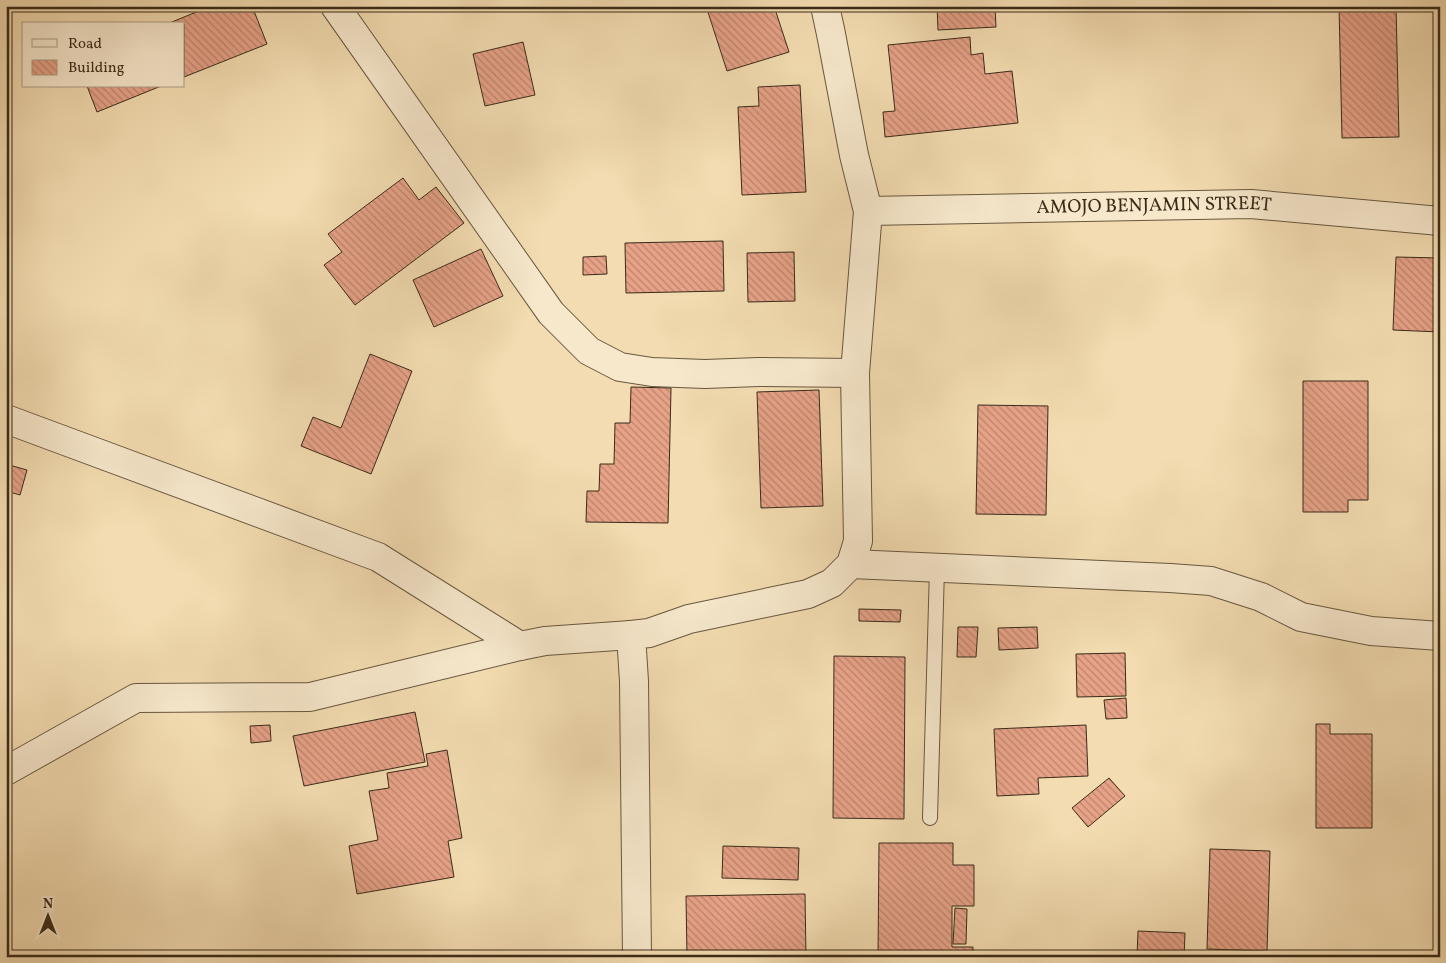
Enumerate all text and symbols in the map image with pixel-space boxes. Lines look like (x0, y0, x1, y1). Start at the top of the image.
legend (22, 22, 185, 88)
text: Road (68, 34, 102, 55)
text: Building (68, 58, 125, 79)
street label: AMOJO BENJAMIN STREET (1036, 191, 1273, 221)
north arrow (22, 890, 72, 940)
text: N (43, 895, 53, 914)

